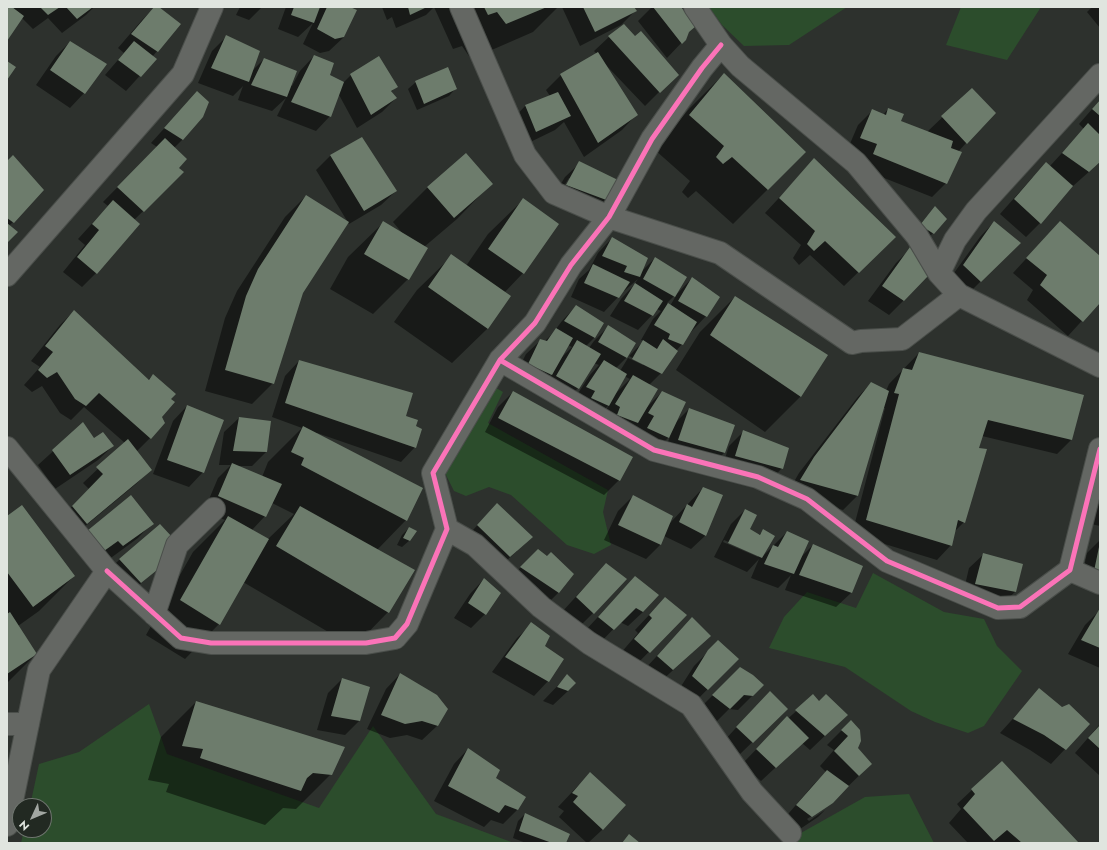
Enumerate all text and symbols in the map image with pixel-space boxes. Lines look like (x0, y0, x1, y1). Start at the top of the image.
north arrow (12, 798, 52, 838)
text: N (15, 817, 33, 834)

